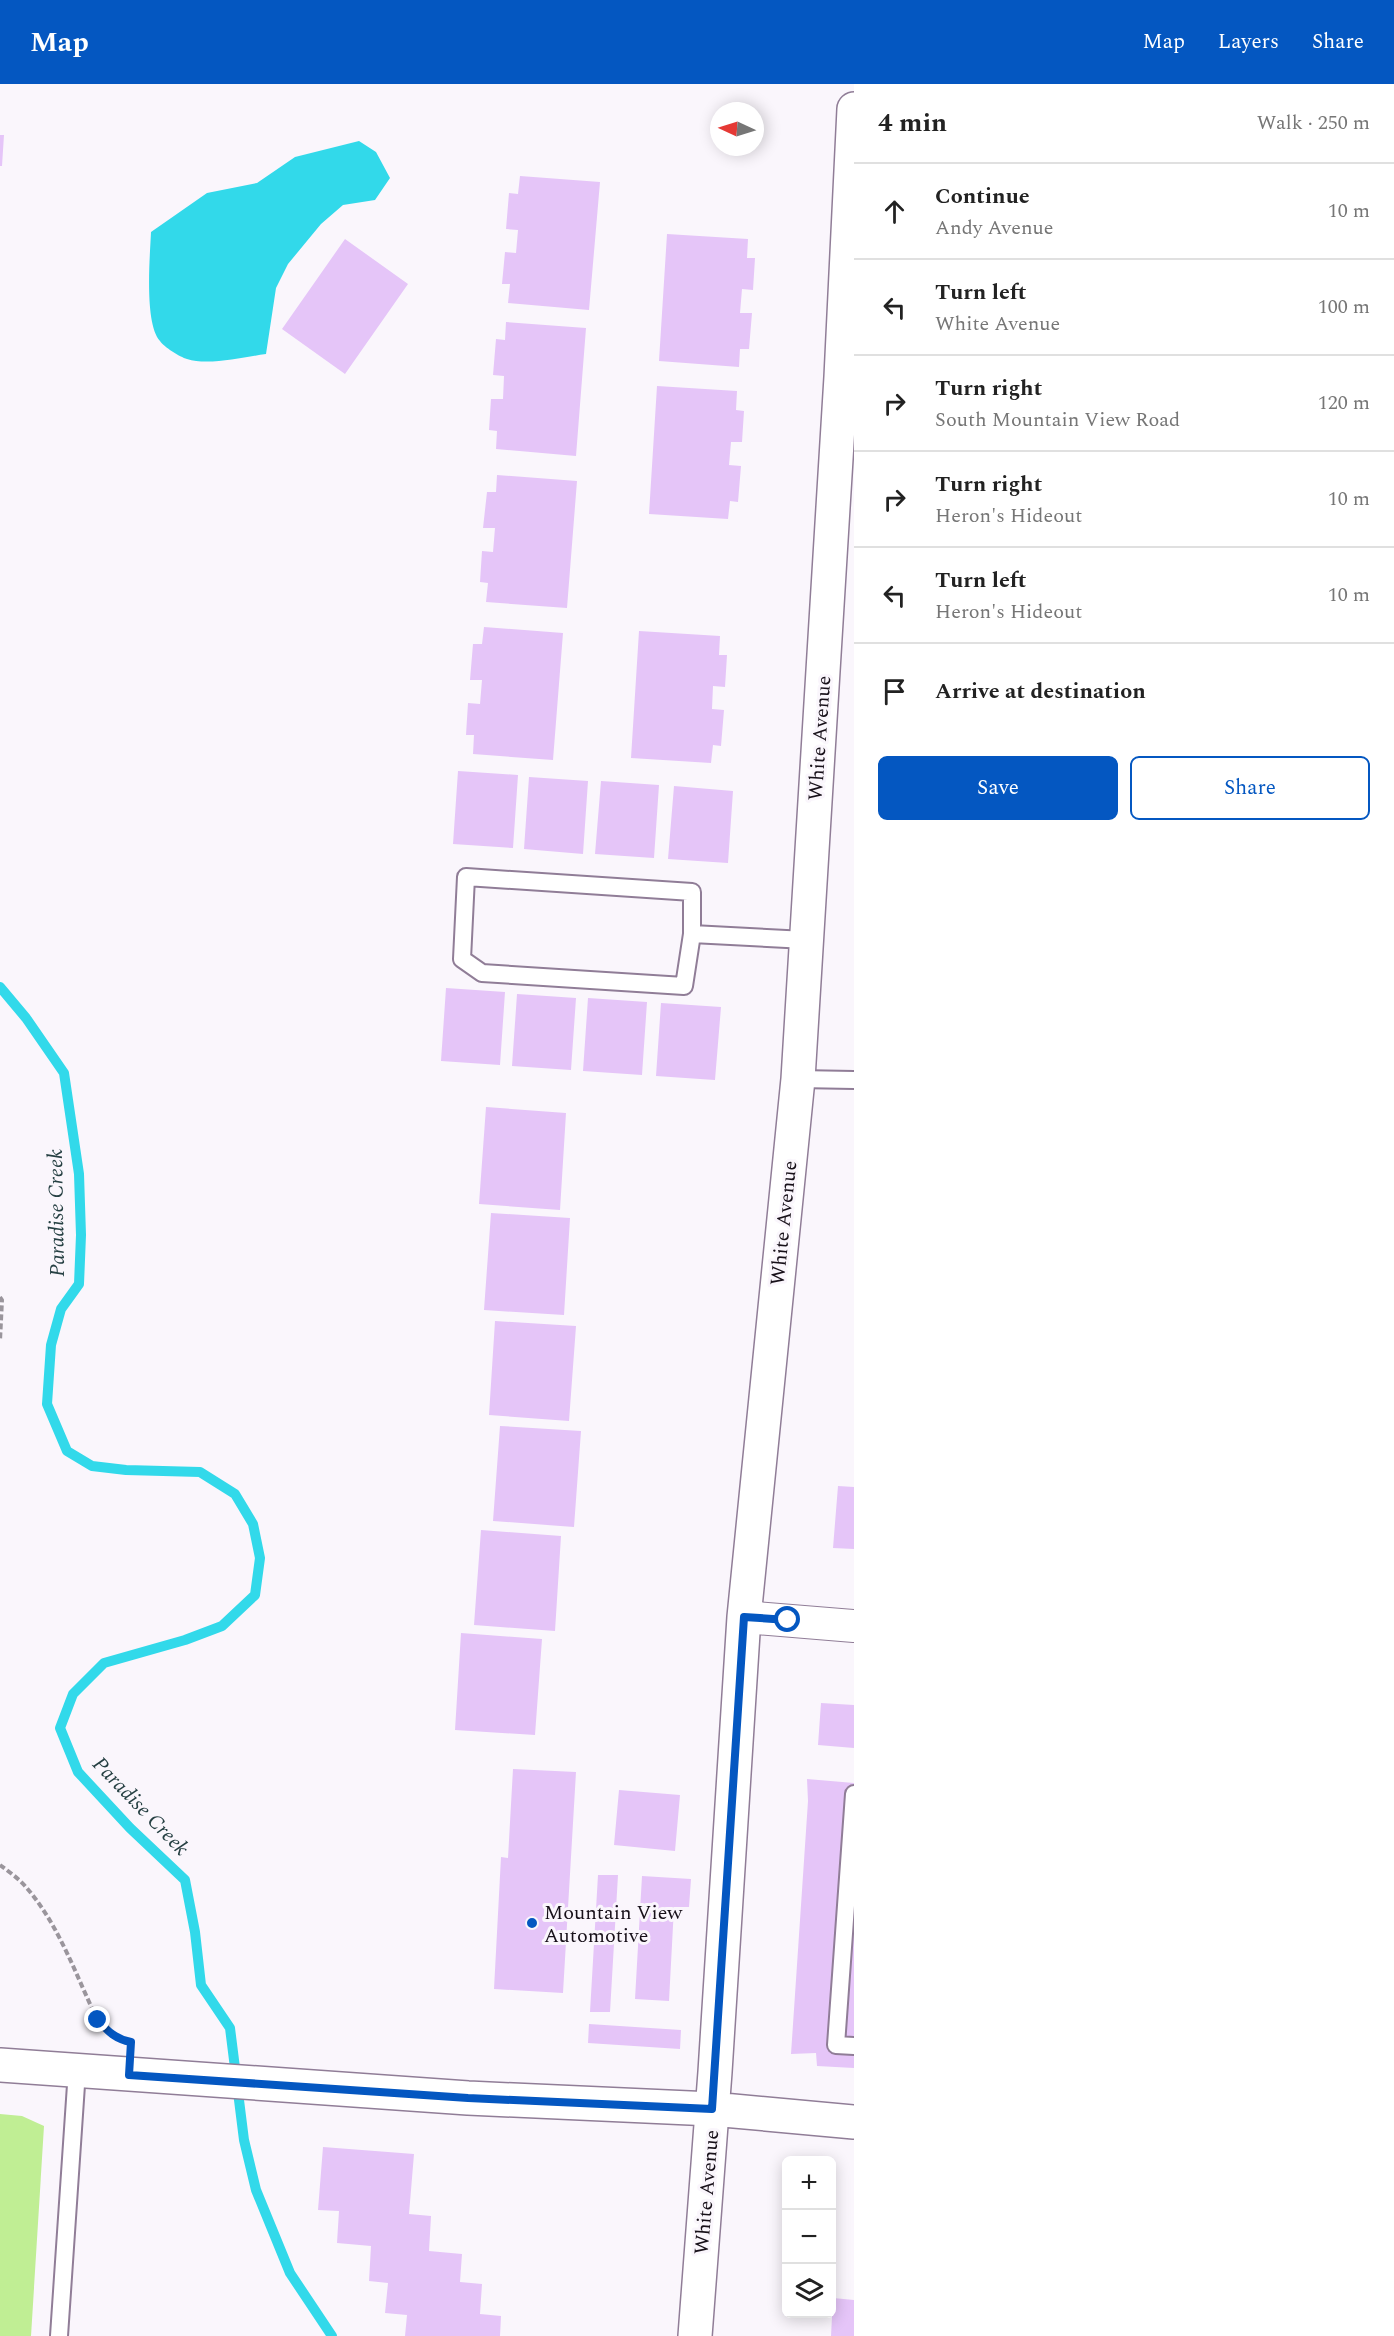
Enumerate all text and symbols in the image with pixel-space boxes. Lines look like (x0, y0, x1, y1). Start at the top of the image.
text: Map (30, 21, 89, 64)
text: Map (1143, 26, 1185, 58)
text: Layers (1218, 26, 1279, 58)
text: Share (1312, 26, 1364, 58)
north arrow (710, 102, 764, 156)
text: 4 min (878, 103, 947, 143)
text: Walk · 250 m (1257, 108, 1370, 138)
text: Continue (935, 180, 1030, 213)
icon: ahead (878, 195, 911, 228)
text: 10 m (1328, 196, 1370, 226)
text: Andy Avenue (935, 213, 1053, 243)
text: Turn left (935, 276, 1027, 309)
icon: left (878, 291, 911, 324)
text: 100 m (1318, 292, 1370, 322)
text: White Avenue (935, 309, 1060, 339)
text: Turn right (935, 372, 1042, 405)
icon: right (878, 387, 911, 420)
text: 120 m (1318, 388, 1370, 418)
text: South Mountain View Road (935, 405, 1180, 435)
text: Turn right (935, 468, 1042, 501)
icon: right (878, 483, 911, 516)
text: 10 m (1328, 484, 1370, 514)
text: Heron's Hideout (935, 501, 1082, 531)
text: Turn left (935, 564, 1027, 597)
icon: left (878, 579, 911, 612)
text: 10 m (1328, 580, 1370, 610)
text: Heron's Hideout (935, 597, 1082, 627)
street label: White Avenue (801, 675, 839, 802)
icon: arrive (878, 675, 911, 708)
text: Arrive at destination (935, 675, 1146, 708)
button: Save (878, 756, 1118, 820)
button: Share (1130, 756, 1370, 820)
water label: Paradise Creek (40, 1149, 74, 1277)
street label: White Avenue (763, 1159, 805, 1287)
route start (774, 1606, 800, 1632)
water label: Paradise Creek (84, 1750, 196, 1864)
place label: Mountain View Automotive (544, 1898, 683, 1951)
marker: Mountain View Automotive (525, 1916, 539, 1930)
route end (84, 2006, 110, 2032)
street label: White Avenue (687, 2128, 727, 2256)
map controls (782, 2156, 836, 2318)
button: + (782, 2156, 836, 2210)
button: − (782, 2210, 836, 2264)
button: layers (782, 2264, 836, 2318)

